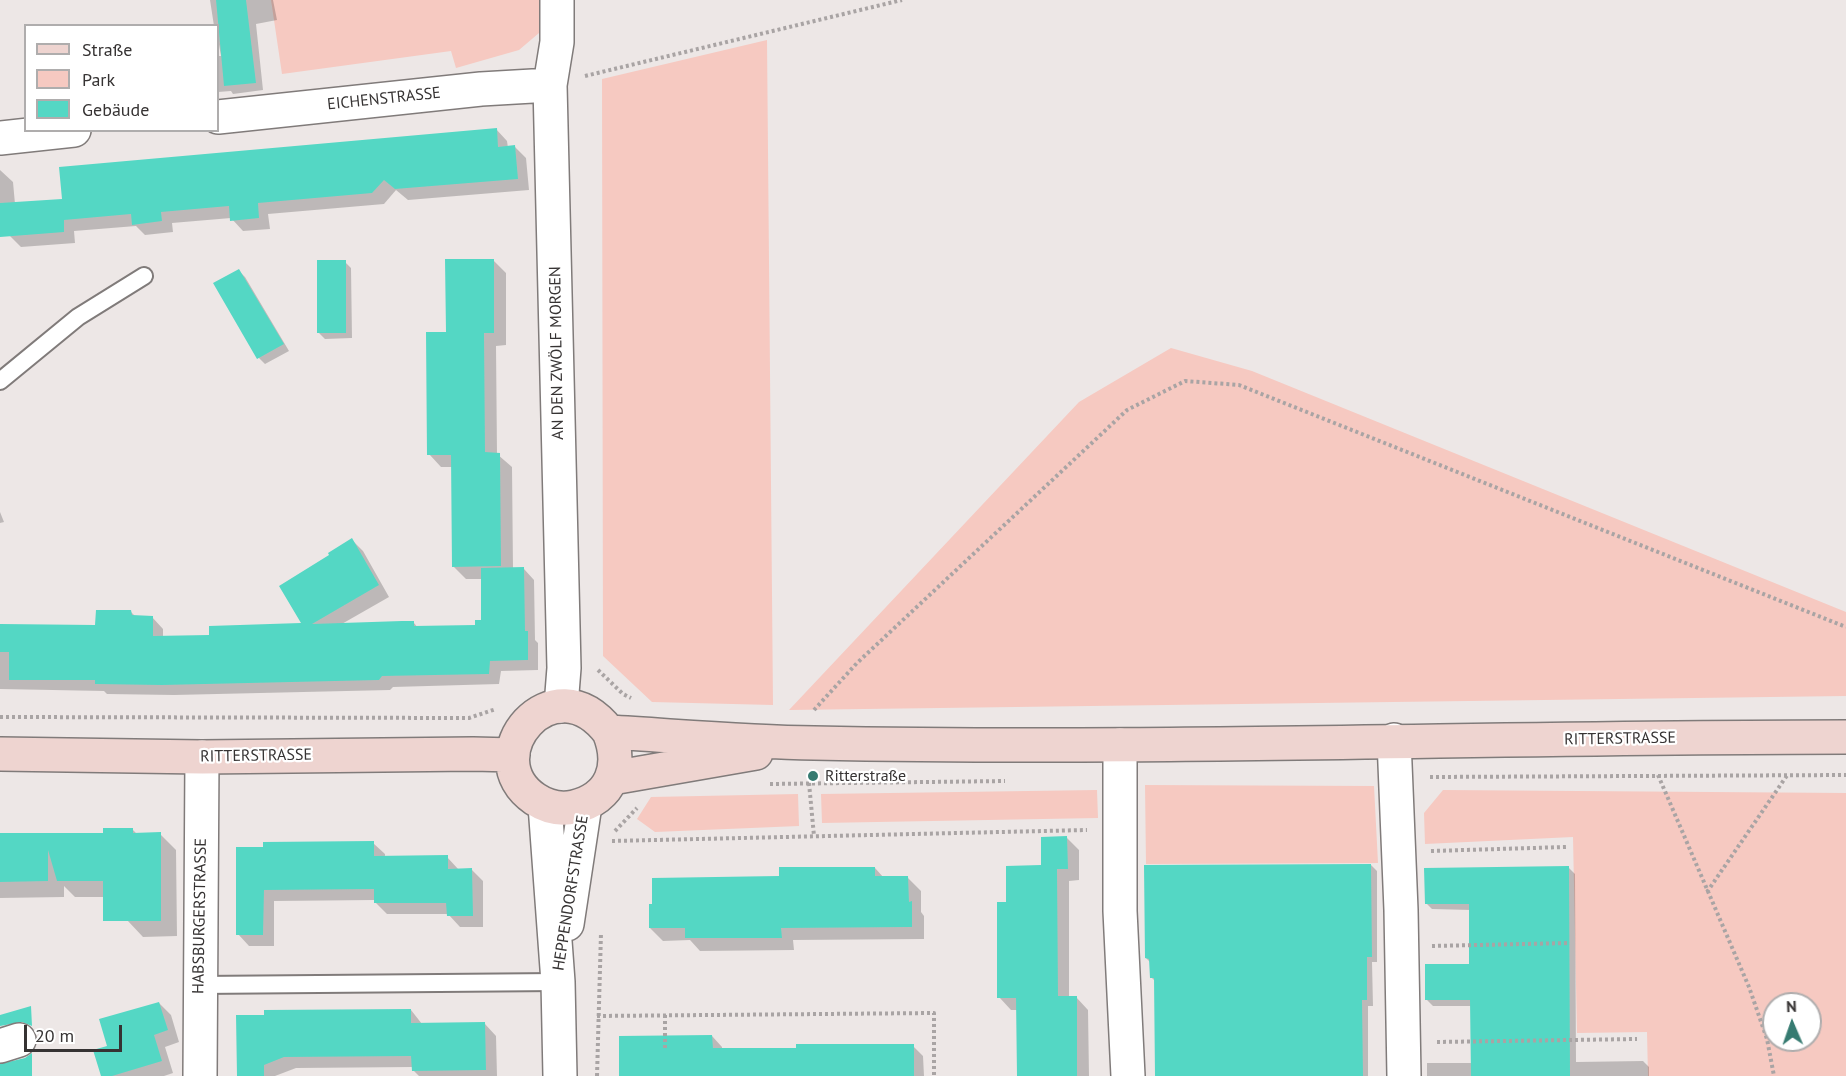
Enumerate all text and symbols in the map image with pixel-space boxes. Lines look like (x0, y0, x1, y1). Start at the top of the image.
legend (24, 24, 219, 132)
text: Straße (82, 38, 133, 61)
text: Park (82, 68, 115, 91)
street label: EICHENSTRASSE (326, 84, 442, 114)
text: Gebäude (82, 98, 149, 121)
street label: AN DEN ZWÖLF MORGEN (546, 266, 568, 440)
street label: RITTERSTRASSE (1564, 728, 1676, 750)
street label: RITTERSTRASSE (200, 745, 312, 767)
place label: Ritterstraße (825, 766, 906, 786)
marker: Ritterstraße (806, 769, 820, 783)
street label: HEPPENDORFSTRASSE (549, 814, 593, 972)
street label: HABSBURGERSTRASSE (189, 838, 211, 994)
north arrow (1762, 992, 1822, 1052)
text: N (1786, 996, 1797, 1016)
scale bar (27, 1013, 124, 1051)
text: 20 m (35, 1024, 74, 1047)

